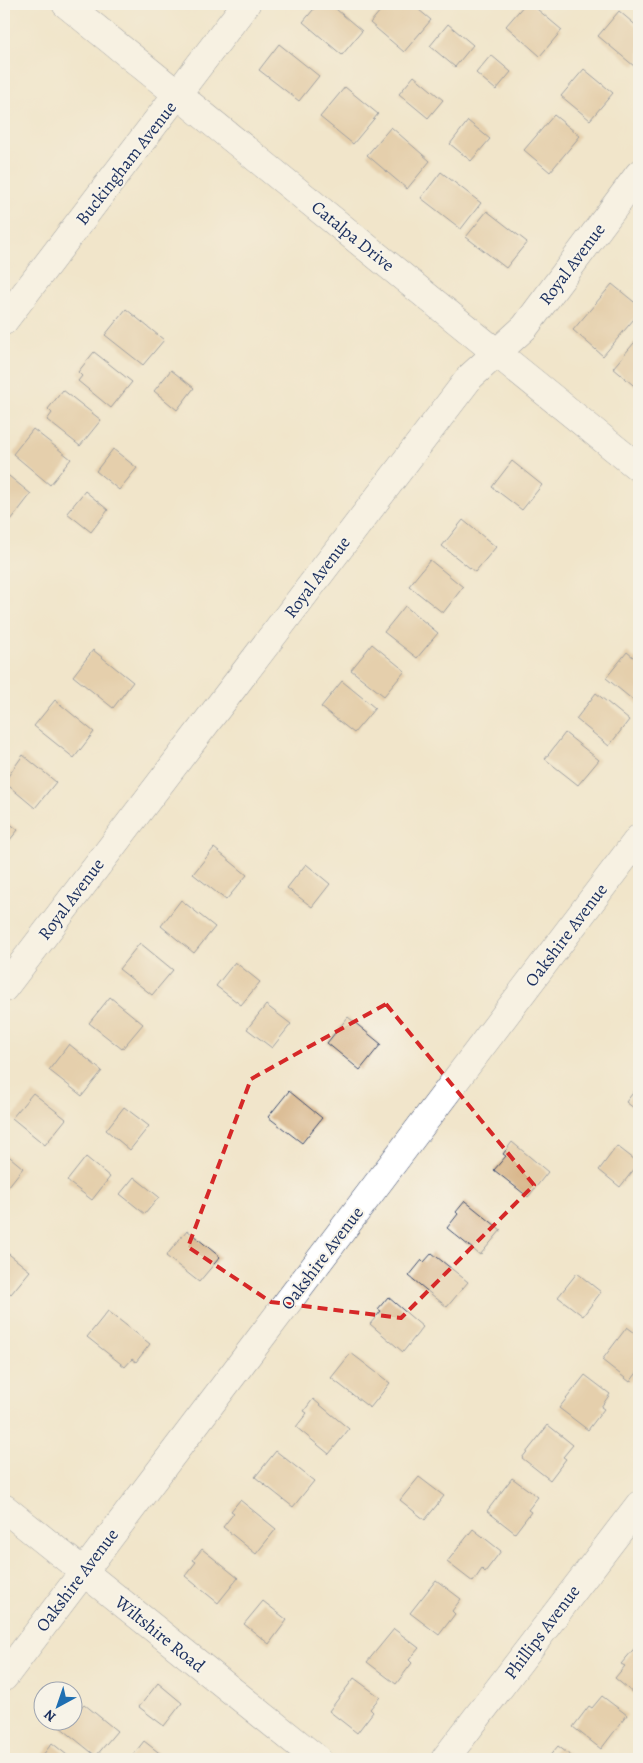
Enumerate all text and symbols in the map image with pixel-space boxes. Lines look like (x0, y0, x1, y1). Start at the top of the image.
street label: Buckingham Avenue (70, 96, 182, 230)
street label: Catalpa Drive (306, 195, 400, 277)
street label: Royal Avenue (533, 218, 611, 310)
street label: Royal Avenue (278, 531, 356, 623)
street label: Royal Avenue (32, 853, 110, 945)
street label: Oakshire Avenue (519, 878, 613, 992)
street label: Oakshire Avenue (275, 1201, 369, 1315)
street label: Oakshire Avenue (30, 1523, 124, 1637)
street label: Phillips Avenue (499, 1580, 585, 1684)
street label: Wiltshire Road (109, 1590, 210, 1678)
north arrow (32, 1680, 82, 1730)
text: N (40, 1705, 60, 1726)

